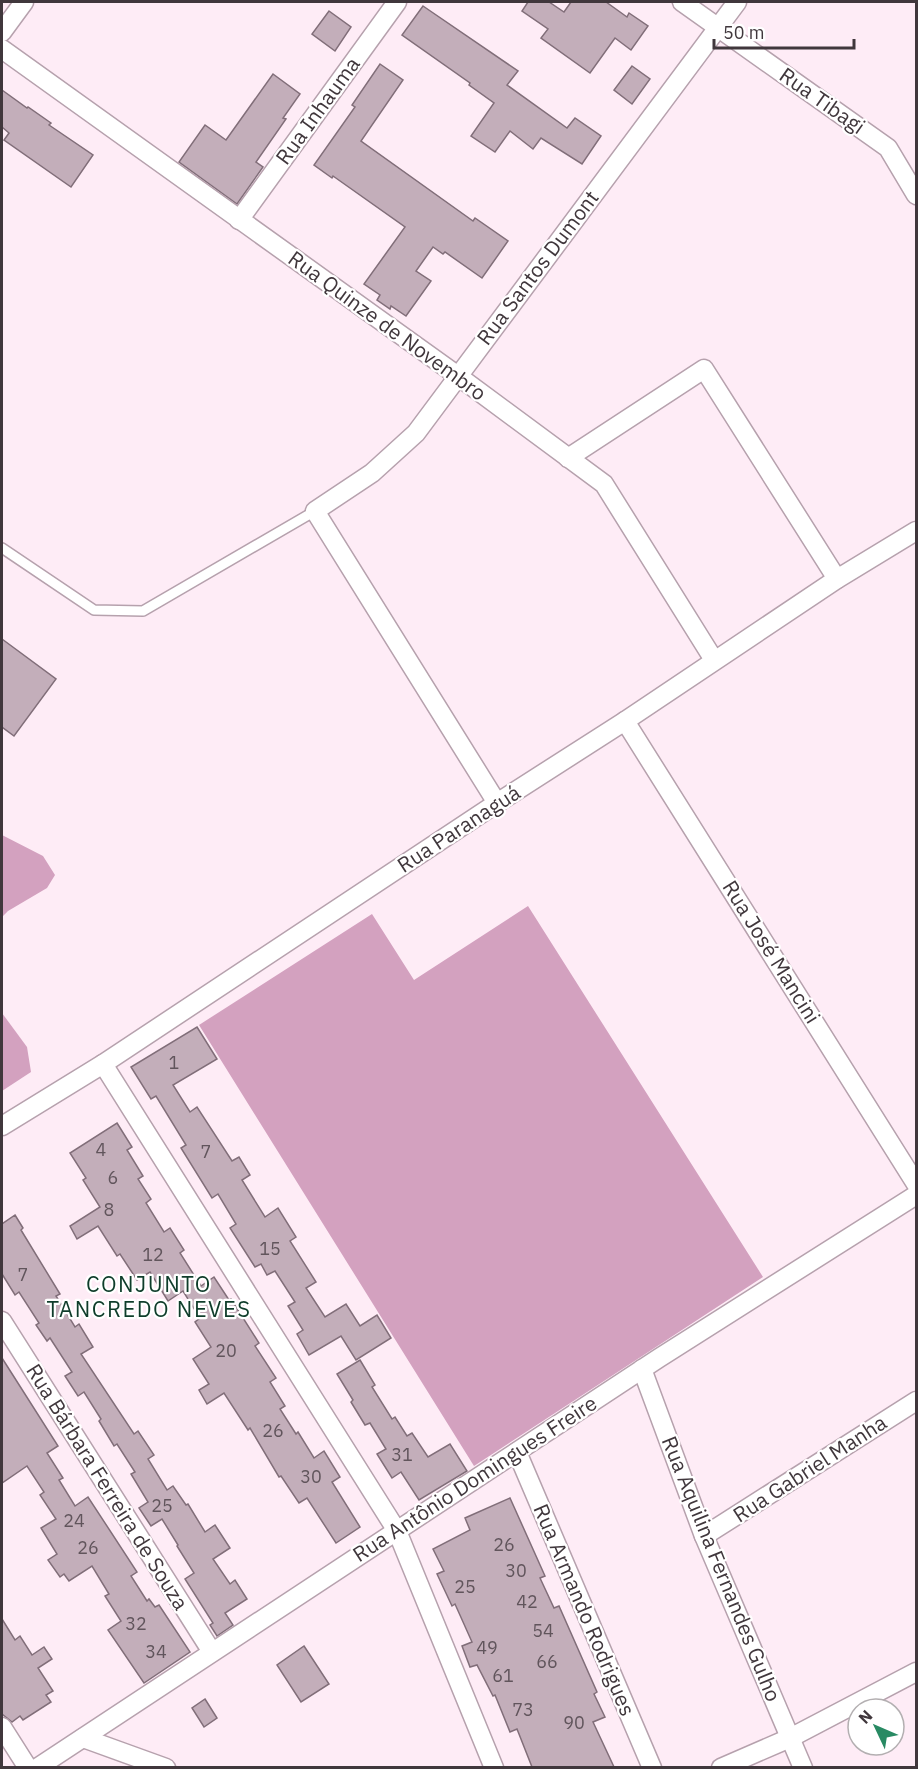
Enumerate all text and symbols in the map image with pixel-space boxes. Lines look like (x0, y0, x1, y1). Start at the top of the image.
scale bar (714, 12, 854, 50)
text: 50 m (723, 21, 765, 44)
street label: Rua Inhauma (269, 51, 366, 170)
street label: Rua Tibagi (774, 60, 871, 140)
street label: Rua Santos Dumont (470, 184, 605, 350)
street label: Rua Quinze de Novembro (283, 244, 492, 407)
street label: Rua Paranaguá (392, 778, 525, 878)
street label: Rua José Mancini (717, 875, 827, 1028)
house number: 1 (169, 1051, 179, 1074)
house number: 4 (96, 1138, 107, 1161)
house number: 7 (201, 1140, 211, 1163)
house number: 6 (108, 1166, 118, 1189)
house number: 8 (104, 1198, 114, 1221)
house number: 15 (259, 1237, 281, 1260)
house number: 12 (142, 1243, 164, 1266)
house number: 7 (18, 1263, 28, 1286)
district label: CONJUNTO TANCREDO NEVES (46, 1269, 252, 1323)
house number: 20 (215, 1339, 237, 1362)
street label: Rua Bárbara Ferreira de Souza (20, 1358, 195, 1615)
street label: Rua Antônio Domingues Freire (347, 1389, 602, 1568)
street label: Rua Gabriel Manha (727, 1408, 892, 1528)
house number: 26 (262, 1419, 284, 1442)
street label: Rua Aquilina Fernandes Gulho (656, 1432, 788, 1705)
house number: 31 (391, 1443, 413, 1466)
house number: 30 (300, 1465, 322, 1488)
house number: 25 (151, 1494, 173, 1517)
street label: Rua Armando Rodrigues (528, 1499, 642, 1720)
house number: 24 (63, 1509, 85, 1532)
house number: 26 (493, 1533, 515, 1556)
house number: 26 (77, 1536, 99, 1559)
house number: 30 (505, 1559, 527, 1582)
house number: 25 (454, 1575, 476, 1598)
house number: 42 (516, 1590, 538, 1613)
house number: 32 (125, 1612, 147, 1635)
house number: 54 (532, 1619, 554, 1642)
house number: 49 (476, 1636, 498, 1659)
house number: 34 (145, 1640, 167, 1663)
house number: 66 (536, 1650, 558, 1673)
house number: 61 (492, 1664, 514, 1687)
north arrow (846, 1697, 906, 1757)
house number: 73 (512, 1698, 534, 1721)
text: N (854, 1705, 876, 1728)
house number: 90 (563, 1711, 585, 1734)

